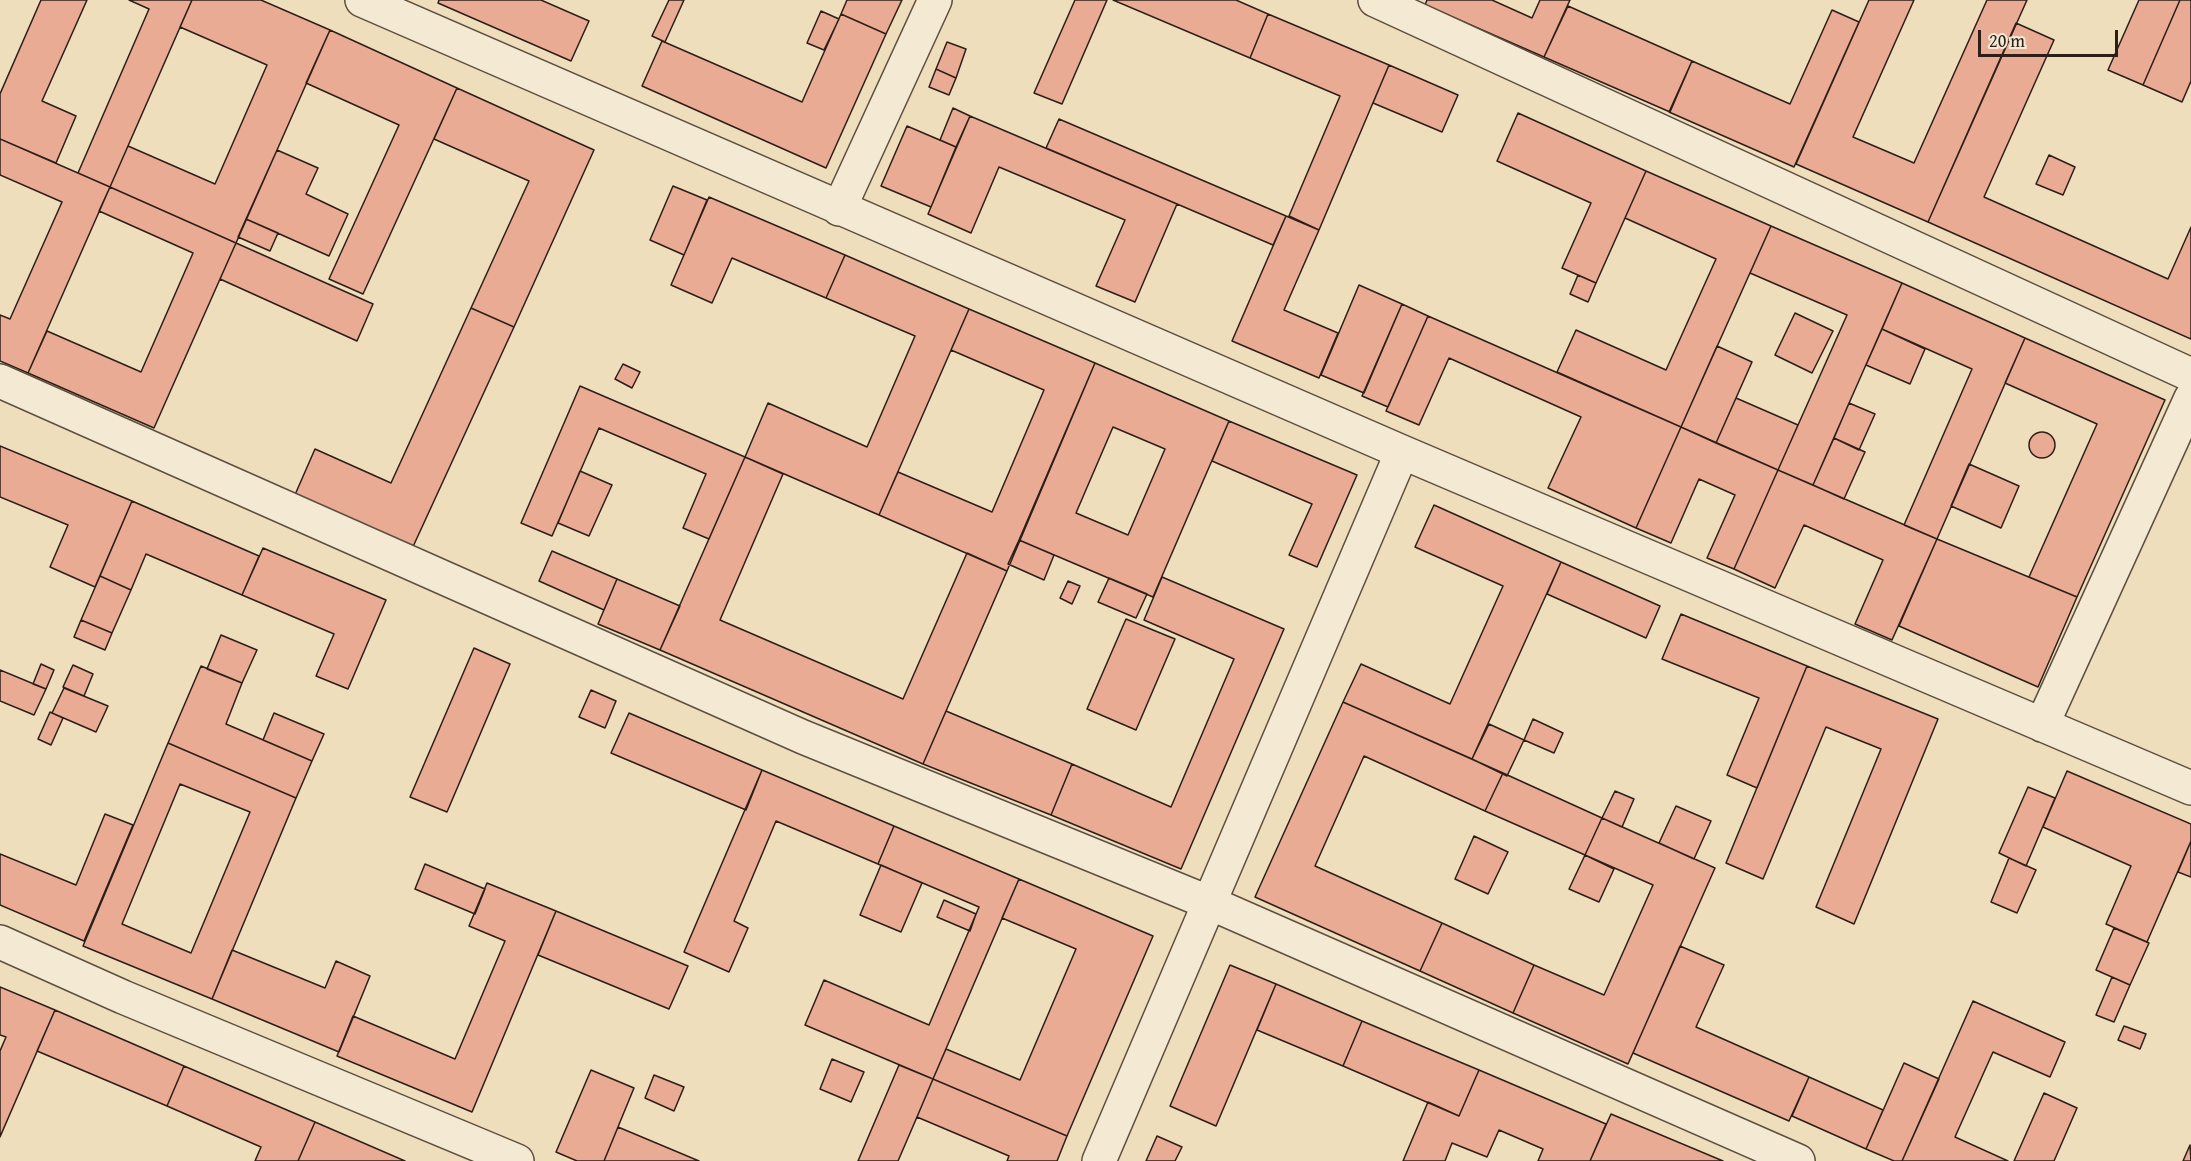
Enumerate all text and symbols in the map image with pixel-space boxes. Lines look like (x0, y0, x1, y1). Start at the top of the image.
scale bar (1981, 18, 2120, 56)
text: 20 m (1989, 27, 2025, 54)

